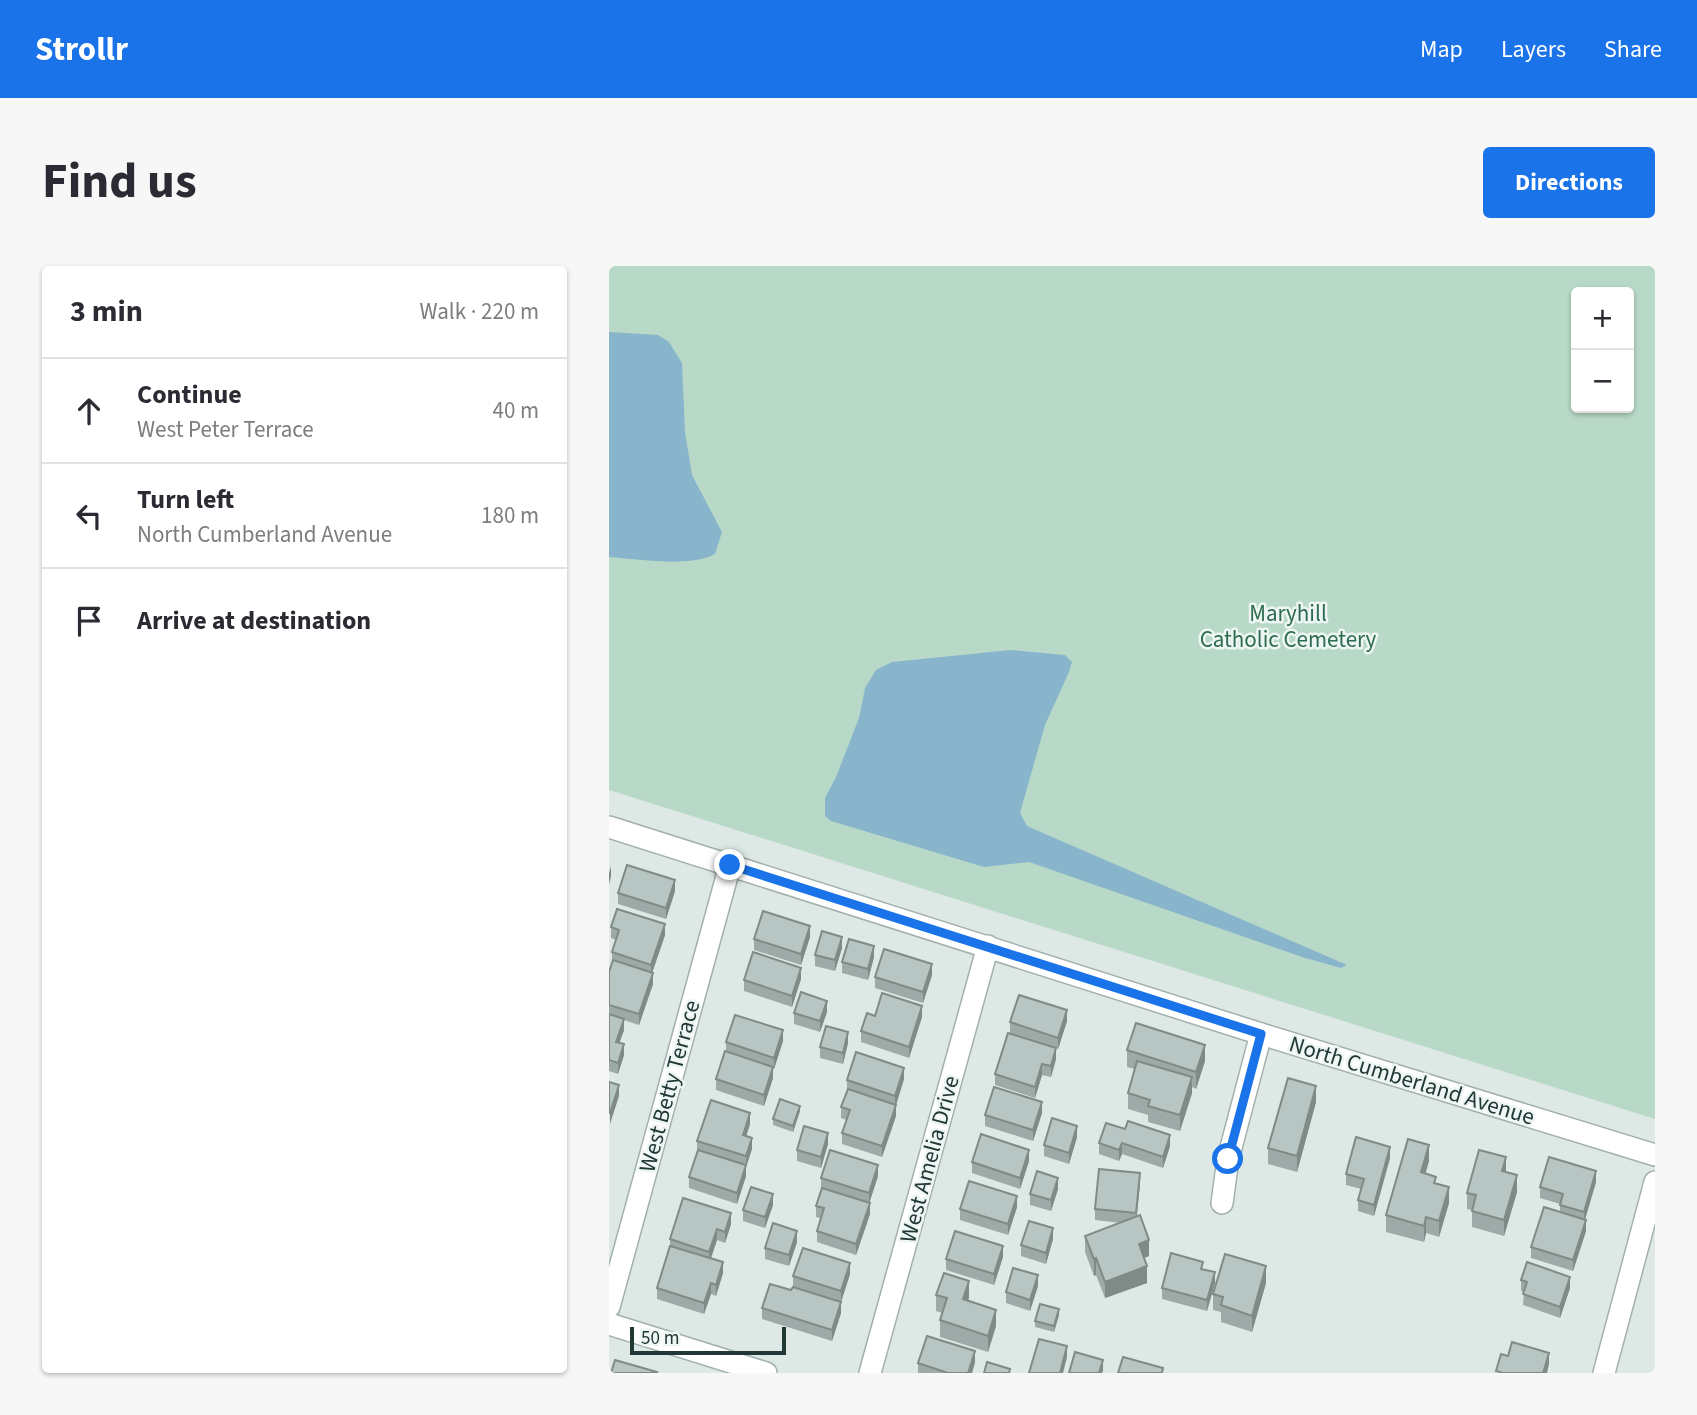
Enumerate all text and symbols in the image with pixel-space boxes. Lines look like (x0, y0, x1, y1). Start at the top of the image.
text: Strollr (35, 26, 128, 73)
text: Map (1420, 32, 1463, 67)
text: Layers (1501, 32, 1566, 67)
text: Share (1604, 32, 1662, 67)
text: Find us (42, 147, 197, 217)
button: Directions (1483, 147, 1655, 218)
map controls (1571, 287, 1634, 413)
button: + (1571, 287, 1634, 350)
text: 3 min (70, 290, 143, 333)
text: Walk · 220 m (420, 295, 539, 328)
button: − (1571, 350, 1634, 413)
text: Continue (137, 376, 242, 413)
icon: ahead (70, 392, 108, 430)
text: 40 m (492, 394, 539, 427)
text: West Peter Terrace (137, 413, 314, 446)
text: Turn left (137, 481, 234, 518)
icon: left (70, 497, 108, 535)
text: 180 m (481, 499, 539, 532)
text: North Cumberland Avenue (137, 518, 392, 551)
park label: Maryhill Catholic Cemetery (1200, 597, 1377, 656)
icon: arrive (70, 602, 108, 640)
text: Arrive at destination (137, 602, 371, 639)
route end (714, 849, 745, 880)
street label: West Betty Terrace (631, 996, 708, 1176)
street label: North Cumberland Avenue (1285, 1027, 1539, 1134)
street label: West Amelia Drive (891, 1072, 968, 1246)
route start (1212, 1143, 1243, 1174)
scale bar (630, 1324, 786, 1356)
text: 50 m (641, 1325, 679, 1352)

